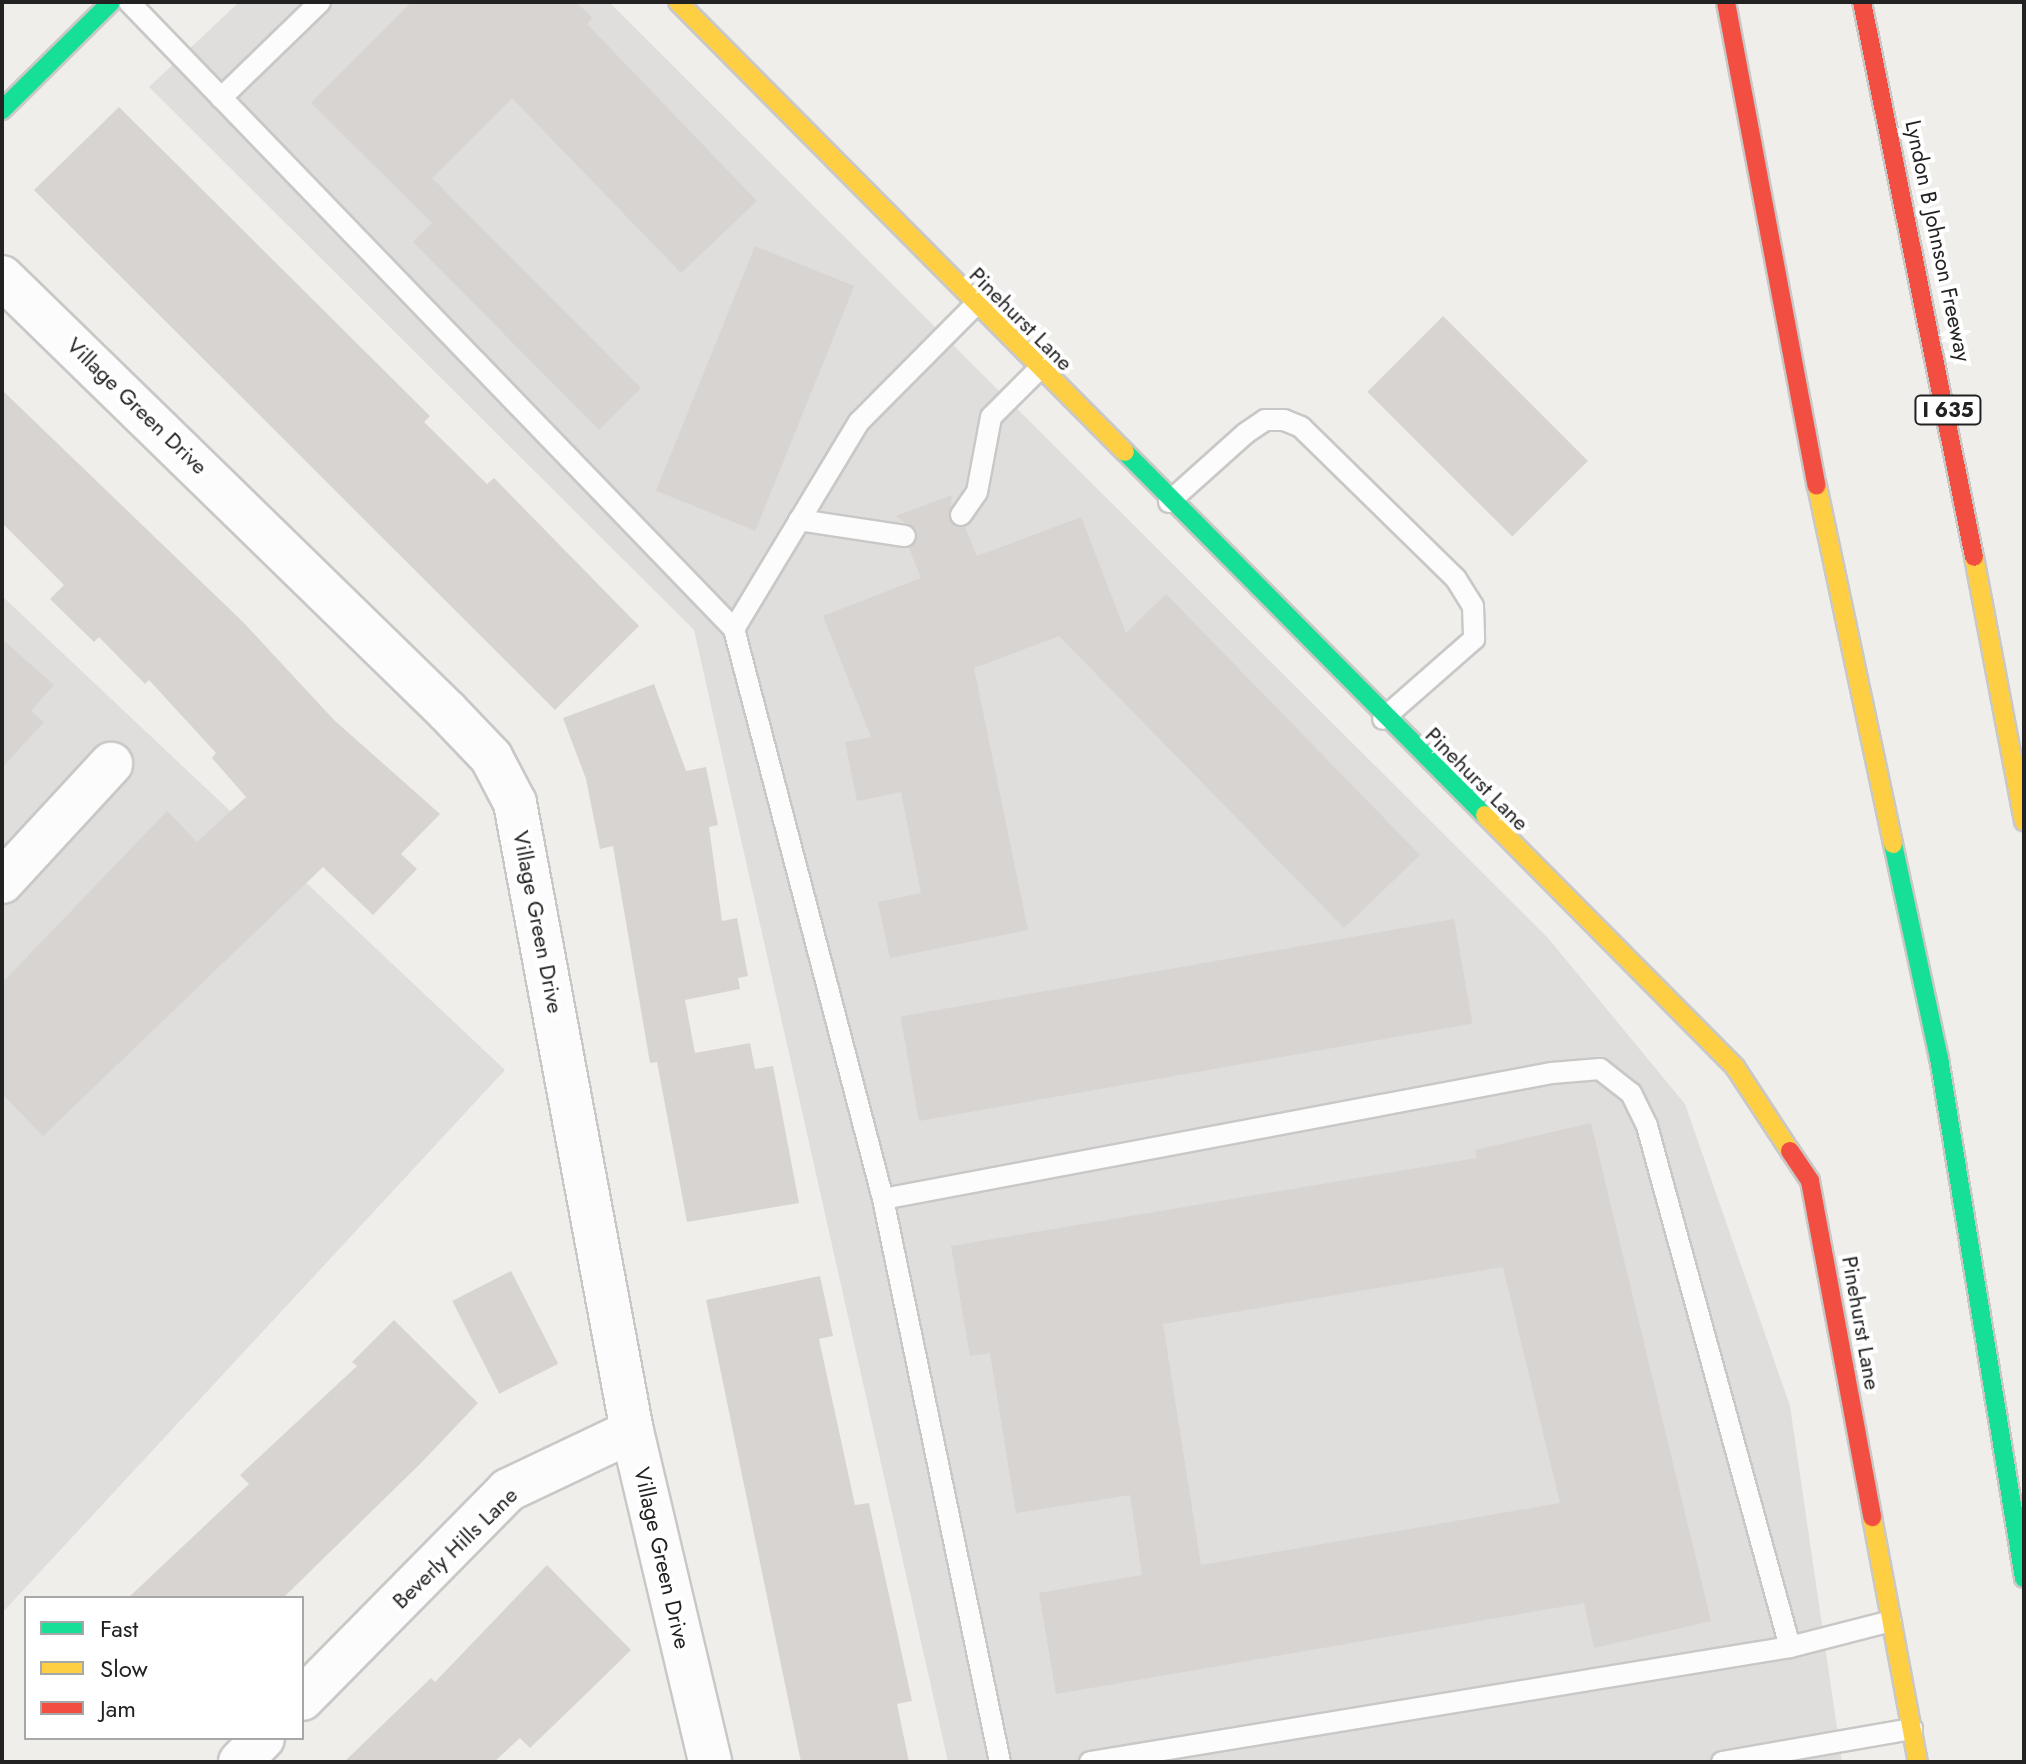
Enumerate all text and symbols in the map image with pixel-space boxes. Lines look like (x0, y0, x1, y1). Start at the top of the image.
street label: Lyndon B Johnson Freeway (1899, 118, 1977, 364)
street label: Pinehurst Lane (964, 262, 1078, 376)
street label: Village Green Drive (61, 332, 213, 480)
road number: I 635 (1914, 394, 1982, 426)
street label: Pinehurst Lane (1420, 722, 1534, 836)
street label: Village Green Drive (507, 828, 569, 1016)
street label: Pinehurst Lane (1836, 1254, 1886, 1392)
street label: Village Green Drive (628, 1465, 696, 1651)
street label: Beverly Hills Lane (387, 1482, 523, 1614)
legend (24, 1596, 304, 1740)
text: Fast (100, 1611, 138, 1646)
text: Slow (100, 1651, 148, 1686)
text: Jam (100, 1691, 136, 1726)

